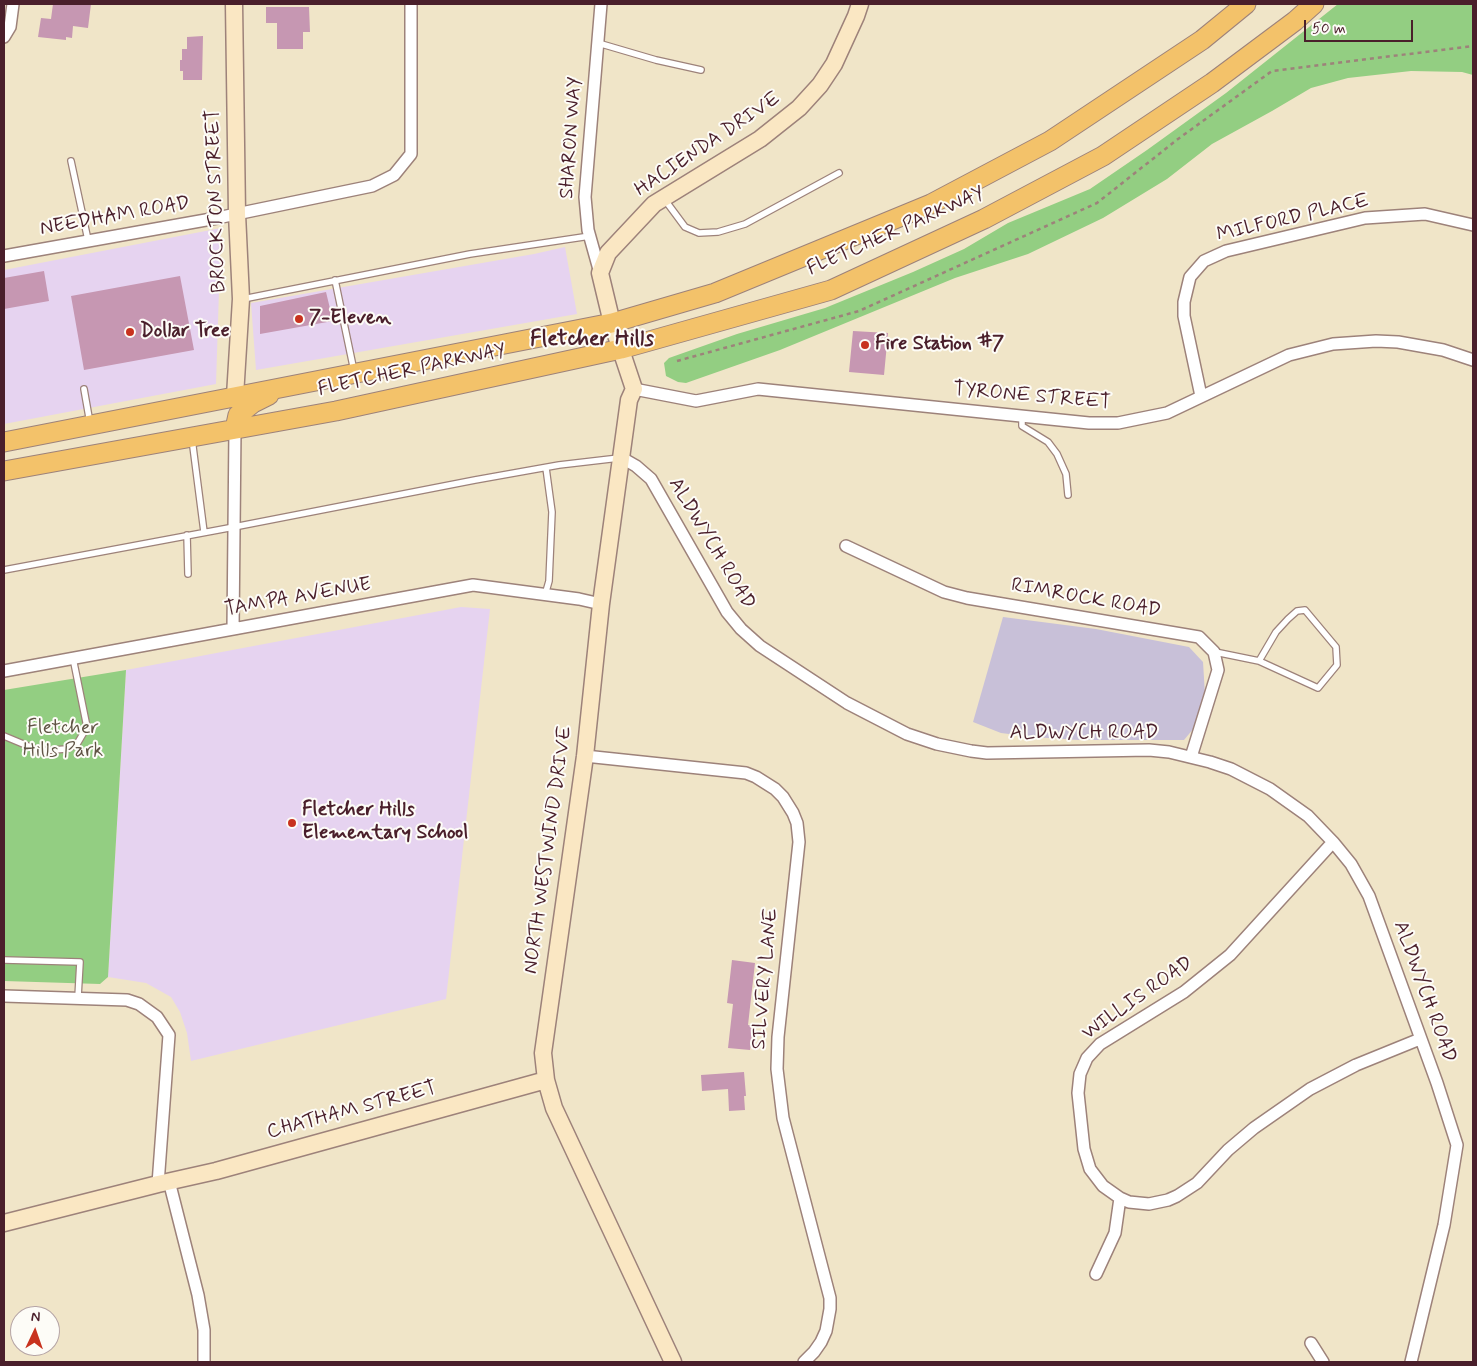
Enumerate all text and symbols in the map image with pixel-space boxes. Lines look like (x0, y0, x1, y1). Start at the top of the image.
scale bar (1307, 10, 1416, 42)
text: 50 m (1312, 19, 1346, 39)
street label: SHARON WAY (556, 76, 588, 200)
street label: HACIENDA DRIVE (631, 87, 785, 203)
street label: BROCKTON STREET (202, 109, 232, 293)
street label: FLETCHER PARKWAY (804, 182, 988, 282)
street label: MILFORD PLACE (1215, 190, 1371, 248)
street label: NEEDHAM ROAD (38, 192, 192, 242)
place label: 7-Eleven (309, 307, 391, 331)
marker: 7-Eleven (293, 313, 305, 325)
place label: Dollar Tree (140, 320, 230, 344)
marker: Dollar Tree (124, 326, 136, 338)
district label: Fletcher Hills (530, 327, 654, 353)
place label: Fire Station #7 (875, 333, 1004, 357)
street label: FLETCHER PARKWAY (316, 339, 508, 403)
marker: Fire Station #7 (859, 339, 871, 351)
street label: TYRONE STREET (952, 378, 1112, 416)
street label: ALDWYCH ROAD (662, 474, 760, 614)
street label: TAMPA AVENUE (223, 573, 373, 623)
street label: RIMROCK ROAD (1009, 574, 1163, 624)
park label: Fletcher Hills Park (23, 717, 103, 764)
street label: ALDWYCH ROAD (1010, 722, 1158, 746)
street label: NORTH WESTWIND DRIVE (520, 724, 578, 976)
place label: Fletcher Hills Elementary School (302, 799, 468, 846)
marker: Fletcher Hills Elementary School (286, 817, 298, 829)
street label: SILVERY LANE (748, 907, 784, 1051)
street label: ALDWYCH ROAD (1387, 918, 1461, 1066)
street label: WILLIS ROAD (1078, 952, 1198, 1046)
street label: CHATHAM STREET (265, 1077, 439, 1145)
north arrow (10, 1306, 60, 1356)
text: N (31, 1308, 41, 1326)

